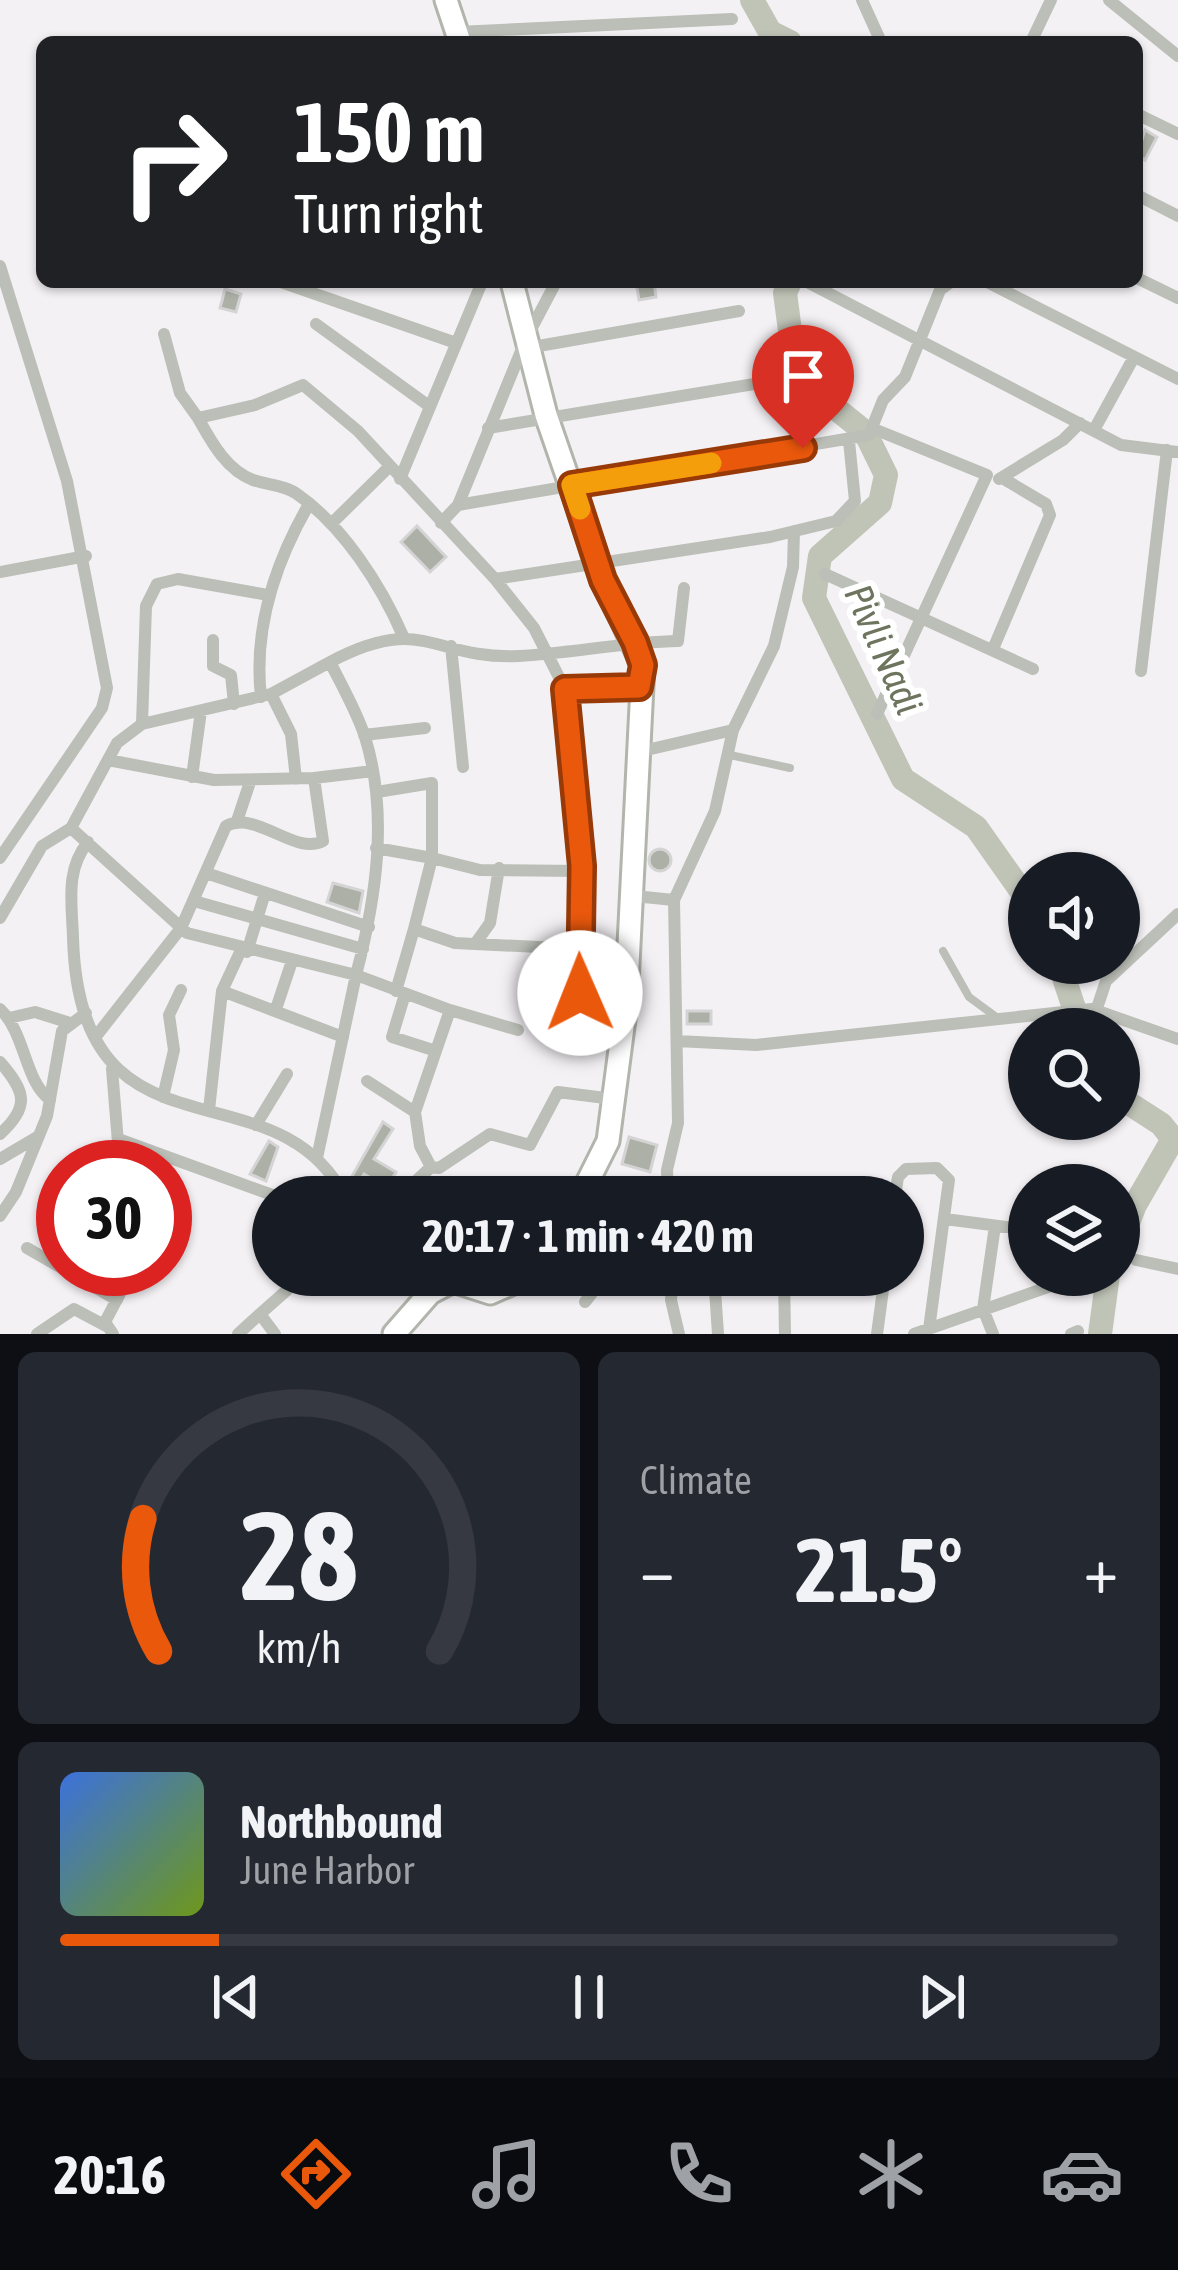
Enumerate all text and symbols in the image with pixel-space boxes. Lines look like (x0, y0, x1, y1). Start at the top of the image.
icon: right (96, 84, 252, 240)
text: 150 m (294, 84, 484, 180)
text: Turn right (294, 183, 484, 244)
pin (752, 325, 854, 448)
icon: arrive (770, 343, 836, 409)
water label: Pivli Nadi (836, 578, 932, 720)
map controls (1008, 852, 1140, 1296)
button: sound (1008, 852, 1140, 984)
position arrow (517, 930, 643, 1056)
button: search (1008, 1008, 1140, 1140)
speed limit sign: 30 (36, 1140, 192, 1296)
button: layers (1008, 1164, 1140, 1296)
text: 20:17 · 1 min · 420 m (422, 1210, 754, 1262)
text: Climate (640, 1458, 752, 1502)
text: 28 (240, 1483, 358, 1626)
text: 21.5° (795, 1518, 963, 1621)
text: − (640, 1531, 674, 1607)
text: + (1084, 1531, 1118, 1607)
text: km/h (256, 1623, 342, 1672)
text: Northbound (240, 1796, 443, 1848)
text: June Harbor (240, 1848, 414, 1892)
icon: previous (203, 1964, 269, 2030)
icon: pause (556, 1964, 622, 2030)
icon: next (909, 1964, 975, 2030)
icon: directions (274, 2132, 358, 2216)
icon: music (465, 2132, 549, 2216)
icon: phone (657, 2132, 741, 2216)
icon: climate (849, 2132, 933, 2216)
icon: car (1040, 2132, 1124, 2216)
text: 20:16 (54, 2144, 166, 2205)

